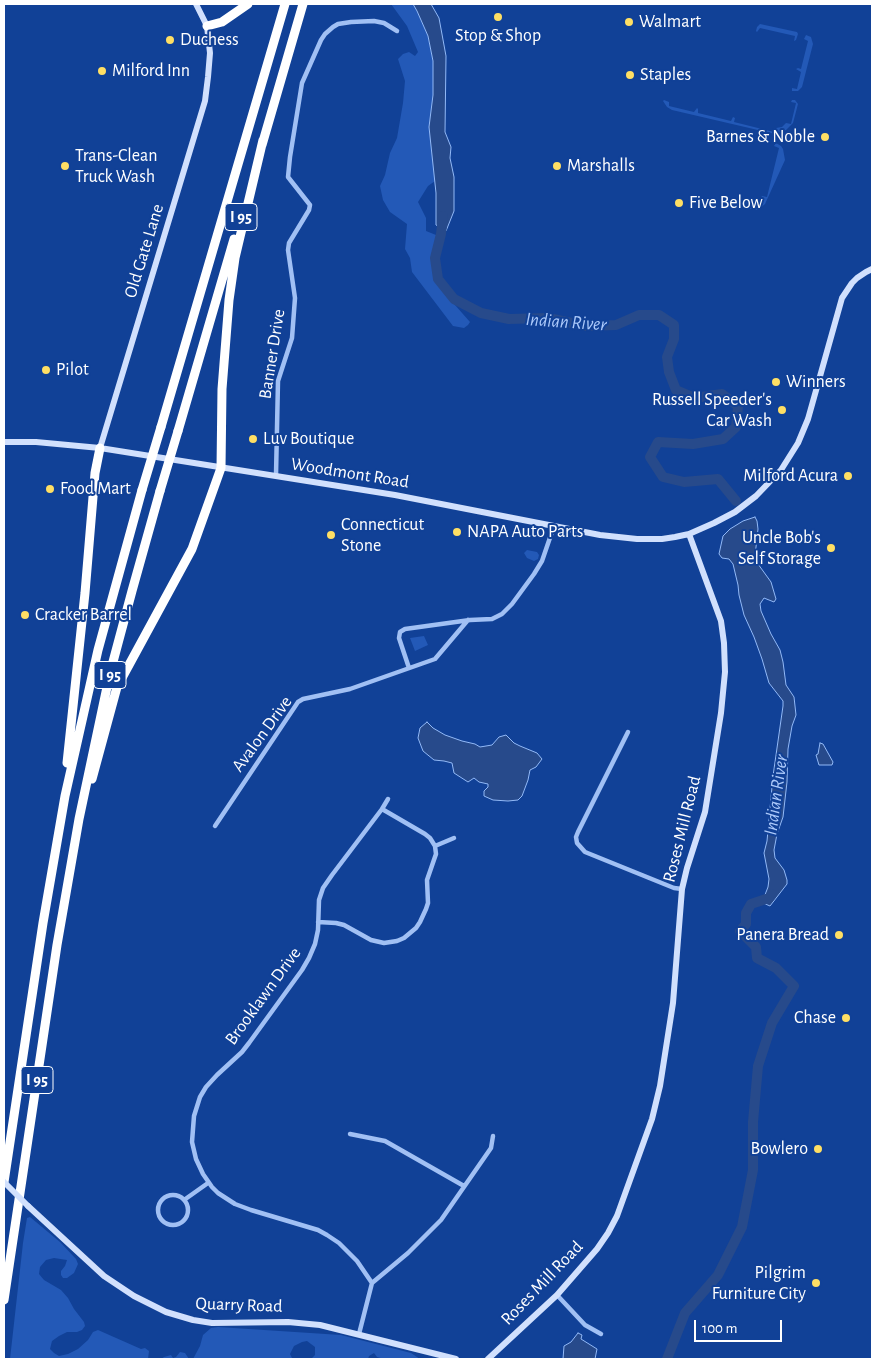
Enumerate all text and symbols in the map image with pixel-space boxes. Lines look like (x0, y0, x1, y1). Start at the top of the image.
marker: Stop & Shop (492, 11, 504, 23)
place label: Walmart (639, 11, 701, 33)
marker: Walmart (623, 16, 635, 28)
place label: Stop & Shop (455, 25, 541, 47)
place label: Duchess (180, 29, 239, 51)
marker: Duchess (164, 34, 176, 46)
place label: Milford Inn (112, 60, 190, 82)
place label: Staples (640, 64, 691, 86)
marker: Milford Inn (96, 65, 108, 77)
marker: Staples (624, 69, 636, 81)
place label: Barnes & Noble (706, 126, 815, 148)
marker: Barnes & Noble (819, 131, 831, 143)
place label: Trans-Clean Truck Wash (75, 145, 157, 188)
place label: Marshalls (567, 155, 635, 177)
marker: Trans-Clean Truck Wash (59, 160, 71, 172)
marker: Marshalls (551, 160, 563, 172)
place label: Five Below (689, 192, 763, 214)
marker: Five Below (673, 197, 685, 209)
street label: Old Gate Lane (119, 201, 169, 301)
road number: I 95 (225, 203, 257, 230)
street label: Banner Drive (254, 308, 290, 400)
water label: Indian River (525, 308, 607, 336)
place label: Pilot (56, 359, 89, 381)
marker: Pilot (40, 364, 52, 376)
place label: Winners (786, 371, 846, 393)
marker: Winners (770, 376, 782, 388)
place label: Russell Speeder's Car Wash (652, 389, 772, 432)
marker: Russell Speeder's Car Wash (776, 404, 788, 416)
place label: Luv Boutique (263, 428, 354, 450)
marker: Luv Boutique (247, 433, 259, 445)
street label: Woodmont Road (289, 453, 411, 493)
place label: Milford Acura (743, 465, 838, 487)
marker: Milford Acura (842, 470, 854, 482)
place label: Food Mart (60, 478, 131, 500)
marker: Food Mart (44, 483, 56, 495)
place label: Connecticut Stone (341, 514, 424, 556)
place label: NAPA Auto Parts (467, 521, 583, 543)
marker: NAPA Auto Parts (451, 526, 463, 538)
place label: Uncle Bob's Self Storage (738, 527, 821, 570)
marker: Connecticut Stone (325, 529, 337, 541)
marker: Uncle Bob's Self Storage (825, 542, 837, 554)
place label: Cracker Barrel (35, 604, 132, 626)
marker: Cracker Barrel (19, 609, 31, 621)
road number: I 95 (94, 662, 126, 688)
street label: Avalon Drive (227, 692, 297, 776)
water label: Indian River (759, 753, 793, 837)
street label: Roses Mill Road (658, 774, 706, 884)
place label: Panera Bread (736, 924, 829, 946)
marker: Panera Bread (833, 929, 845, 941)
street label: Brooklawn Drive (220, 943, 306, 1049)
place label: Chase (794, 1007, 836, 1029)
marker: Chase (840, 1012, 852, 1024)
road number: I 95 (21, 1066, 53, 1094)
place label: Bowlero (750, 1138, 808, 1160)
marker: Bowlero (812, 1143, 824, 1155)
street label: Roses Mill Road (496, 1236, 588, 1330)
place label: Pilgrim Furniture City (712, 1262, 806, 1304)
marker: Pilgrim Furniture City (810, 1277, 822, 1289)
street label: Quarry Road (195, 1293, 283, 1317)
scale bar (696, 1310, 784, 1342)
text: 100 m (702, 1321, 737, 1336)

